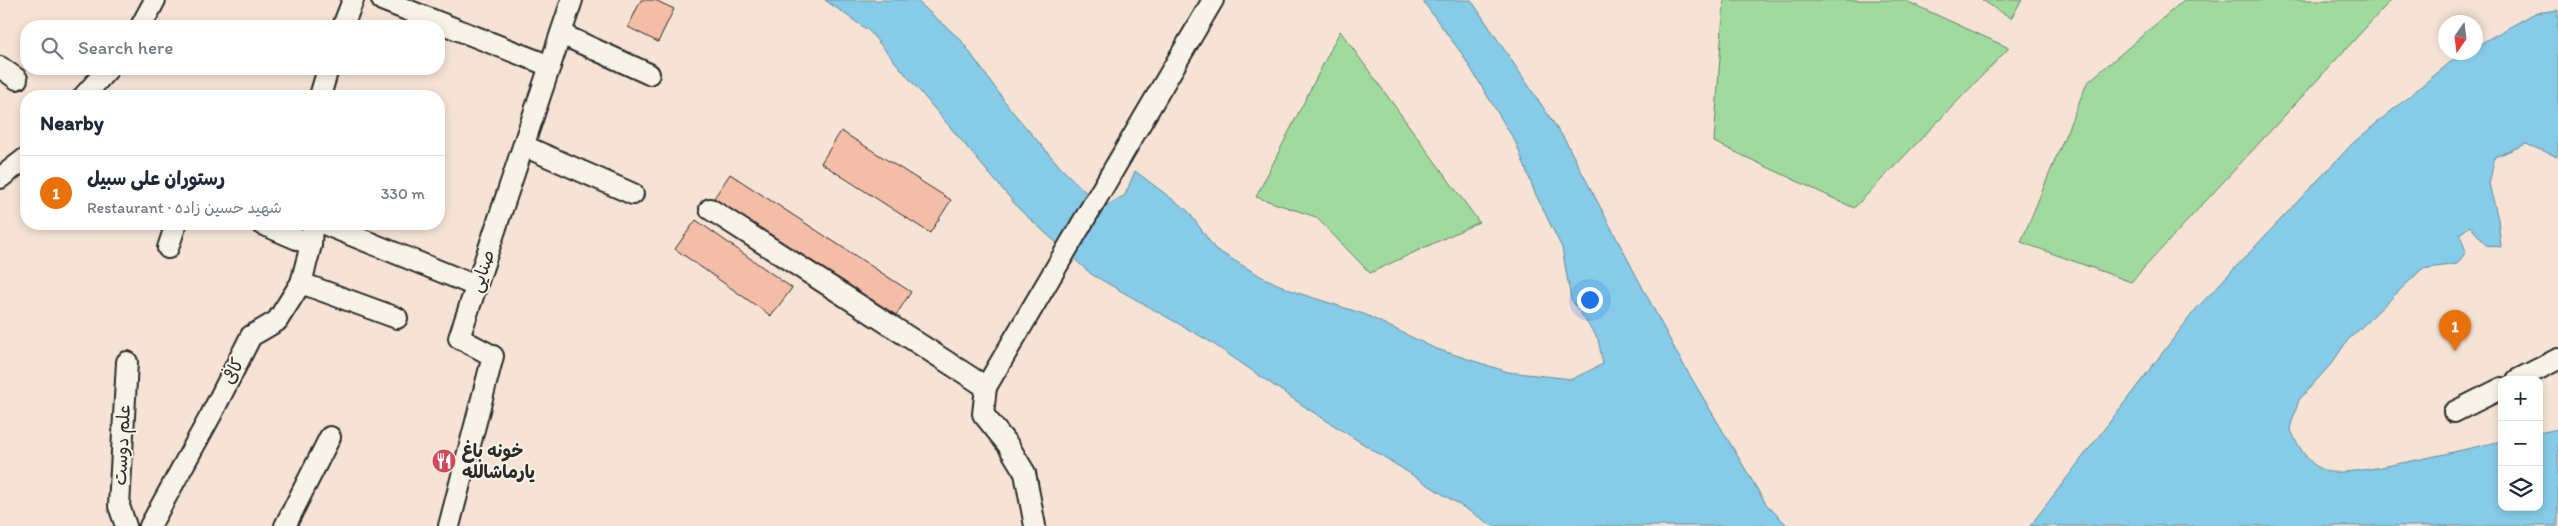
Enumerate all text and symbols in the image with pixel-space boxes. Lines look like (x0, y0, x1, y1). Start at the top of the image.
north arrow (2438, 15, 2483, 60)
search box (20, 20, 445, 75)
icon: search (38, 34, 66, 62)
text: Search here (78, 36, 173, 59)
text: Nearby (40, 110, 104, 135)
text: رستوران علی سبیل (87, 167, 225, 190)
text: 1 (52, 184, 60, 203)
text: 330 m (381, 184, 425, 203)
text: Restaurant · شهید حسین زاده (87, 198, 282, 217)
street label: صنایی (465, 247, 499, 295)
your location (1577, 287, 1603, 313)
pin: 1 (2439, 310, 2471, 351)
street label: کافی (216, 353, 249, 388)
map controls (2498, 376, 2543, 511)
button: + (2498, 376, 2543, 421)
street label: علم دوست (109, 404, 138, 486)
button: − (2498, 421, 2543, 466)
place label: خونه باغ یارماشالله (462, 440, 535, 483)
restaurant icon: خونه باغ یارماشالله (431, 448, 457, 474)
button: layers (2498, 466, 2543, 511)

